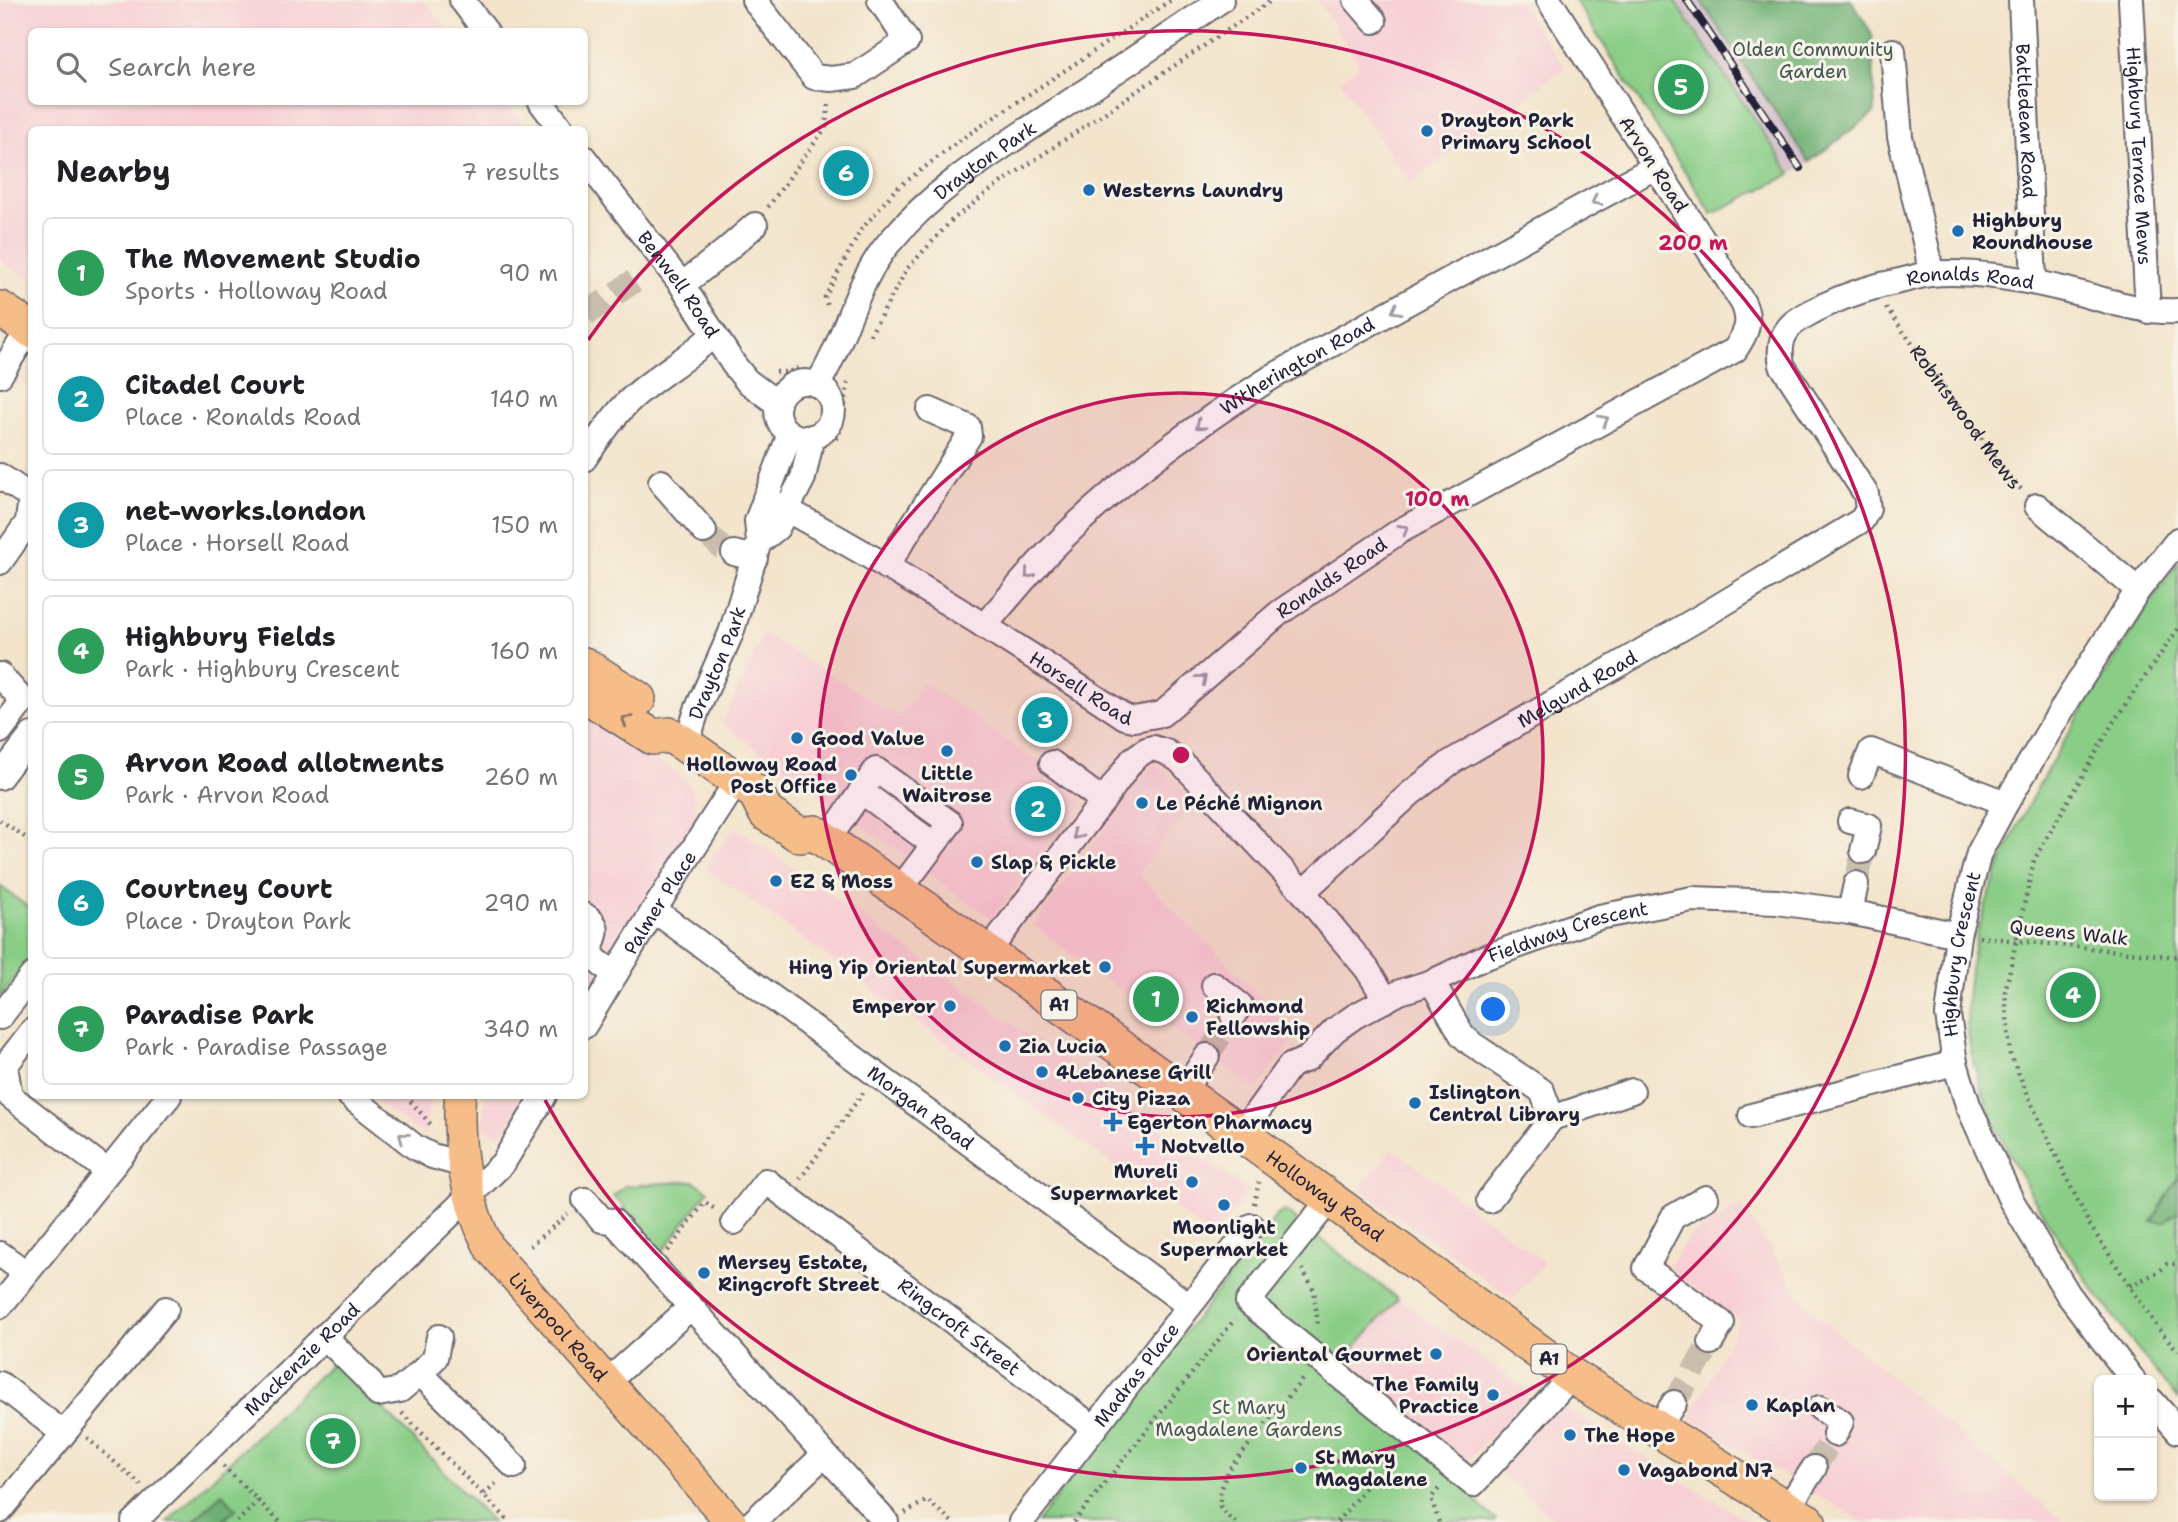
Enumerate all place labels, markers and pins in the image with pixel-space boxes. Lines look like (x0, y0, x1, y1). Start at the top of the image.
pin: 5 (1658, 61, 1704, 113)
place label: Drayton Park Primary School (1441, 108, 1592, 155)
marker: Drayton Park Primary School (1419, 123, 1435, 139)
pin: 6 (823, 147, 869, 199)
place label: Westerns Laundry (1103, 178, 1283, 203)
marker: Westerns Laundry (1081, 182, 1097, 198)
place label: Highbury Roundhouse (1972, 208, 2093, 255)
marker: Highbury Roundhouse (1950, 223, 1966, 239)
pin: 3 (1022, 694, 1068, 746)
place label: Good Value (811, 726, 925, 751)
marker: Good Value (789, 730, 805, 746)
marker: Little Waitrose (939, 743, 955, 759)
centre of rings (1169, 743, 1193, 767)
place label: Holloway Road Post Office (686, 752, 837, 799)
place label: Little Waitrose (902, 761, 992, 808)
marker: Holloway Road Post Office (843, 767, 859, 783)
pin: 2 (1015, 783, 1061, 835)
place label: Le Péché Mignon (1156, 791, 1323, 816)
marker: Le Péché Mignon (1134, 795, 1150, 811)
place label: Slap & Pickle (991, 850, 1116, 875)
marker: Slap & Pickle (969, 854, 985, 870)
place label: EZ & Moss (790, 869, 893, 894)
marker: EZ & Moss (768, 873, 784, 889)
place label: Hing Yip Oriental Supermarket (789, 955, 1091, 980)
marker: Hing Yip Oriental Supermarket (1097, 959, 1113, 975)
pin: 4 (2050, 969, 2096, 1021)
pin: 1 (1133, 973, 1179, 1025)
place label: Emperor (852, 994, 936, 1019)
place label: Richmond Fellowship (1206, 994, 1310, 1041)
marker: Emperor (942, 998, 958, 1014)
marker: Richmond Fellowship (1184, 1009, 1200, 1025)
place label: Zia Lucia (1019, 1034, 1107, 1059)
marker: Zia Lucia (997, 1038, 1013, 1054)
place label: 4Lebanese Grill (1056, 1060, 1212, 1085)
marker: 4Lebanese Grill (1034, 1064, 1050, 1080)
place label: Islington Central Library (1429, 1080, 1580, 1127)
place label: City Pizza (1092, 1086, 1190, 1111)
marker: City Pizza (1070, 1090, 1086, 1106)
marker: Islington Central Library (1407, 1095, 1423, 1111)
place label: Egerton Pharmacy (1127, 1110, 1312, 1135)
marker: Egerton Pharmacy (1105, 1114, 1121, 1130)
place label: Notvello (1161, 1134, 1245, 1159)
marker: Notvello (1135, 1136, 1155, 1156)
place label: Mureli Supermarket (1050, 1159, 1178, 1206)
marker: Mureli Supermarket (1184, 1174, 1200, 1190)
marker: Moonlight Supermarket (1216, 1197, 1232, 1213)
place label: Moonlight Supermarket (1160, 1215, 1288, 1262)
place label: Mersey Estate, Ringcroft Street (718, 1250, 880, 1297)
marker: Mersey Estate, Ringcroft Street (696, 1265, 712, 1281)
place label: Oriental Gourmet (1246, 1342, 1422, 1367)
marker: Oriental Gourmet (1428, 1346, 1444, 1362)
place label: The Family Practice (1373, 1372, 1479, 1419)
marker: The Family Practice (1485, 1387, 1501, 1403)
place label: Kaplan (1766, 1393, 1836, 1418)
marker: Kaplan (1744, 1397, 1760, 1413)
pin: 7 (310, 1415, 356, 1467)
place label: The Hope (1584, 1423, 1675, 1448)
marker: The Hope (1562, 1427, 1578, 1443)
place label: St Mary Magdalene (1315, 1445, 1428, 1492)
place label: Vagabond N7 (1638, 1458, 1773, 1483)
marker: St Mary Magdalene (1293, 1460, 1309, 1476)
marker: Vagabond N7 (1616, 1462, 1632, 1478)

